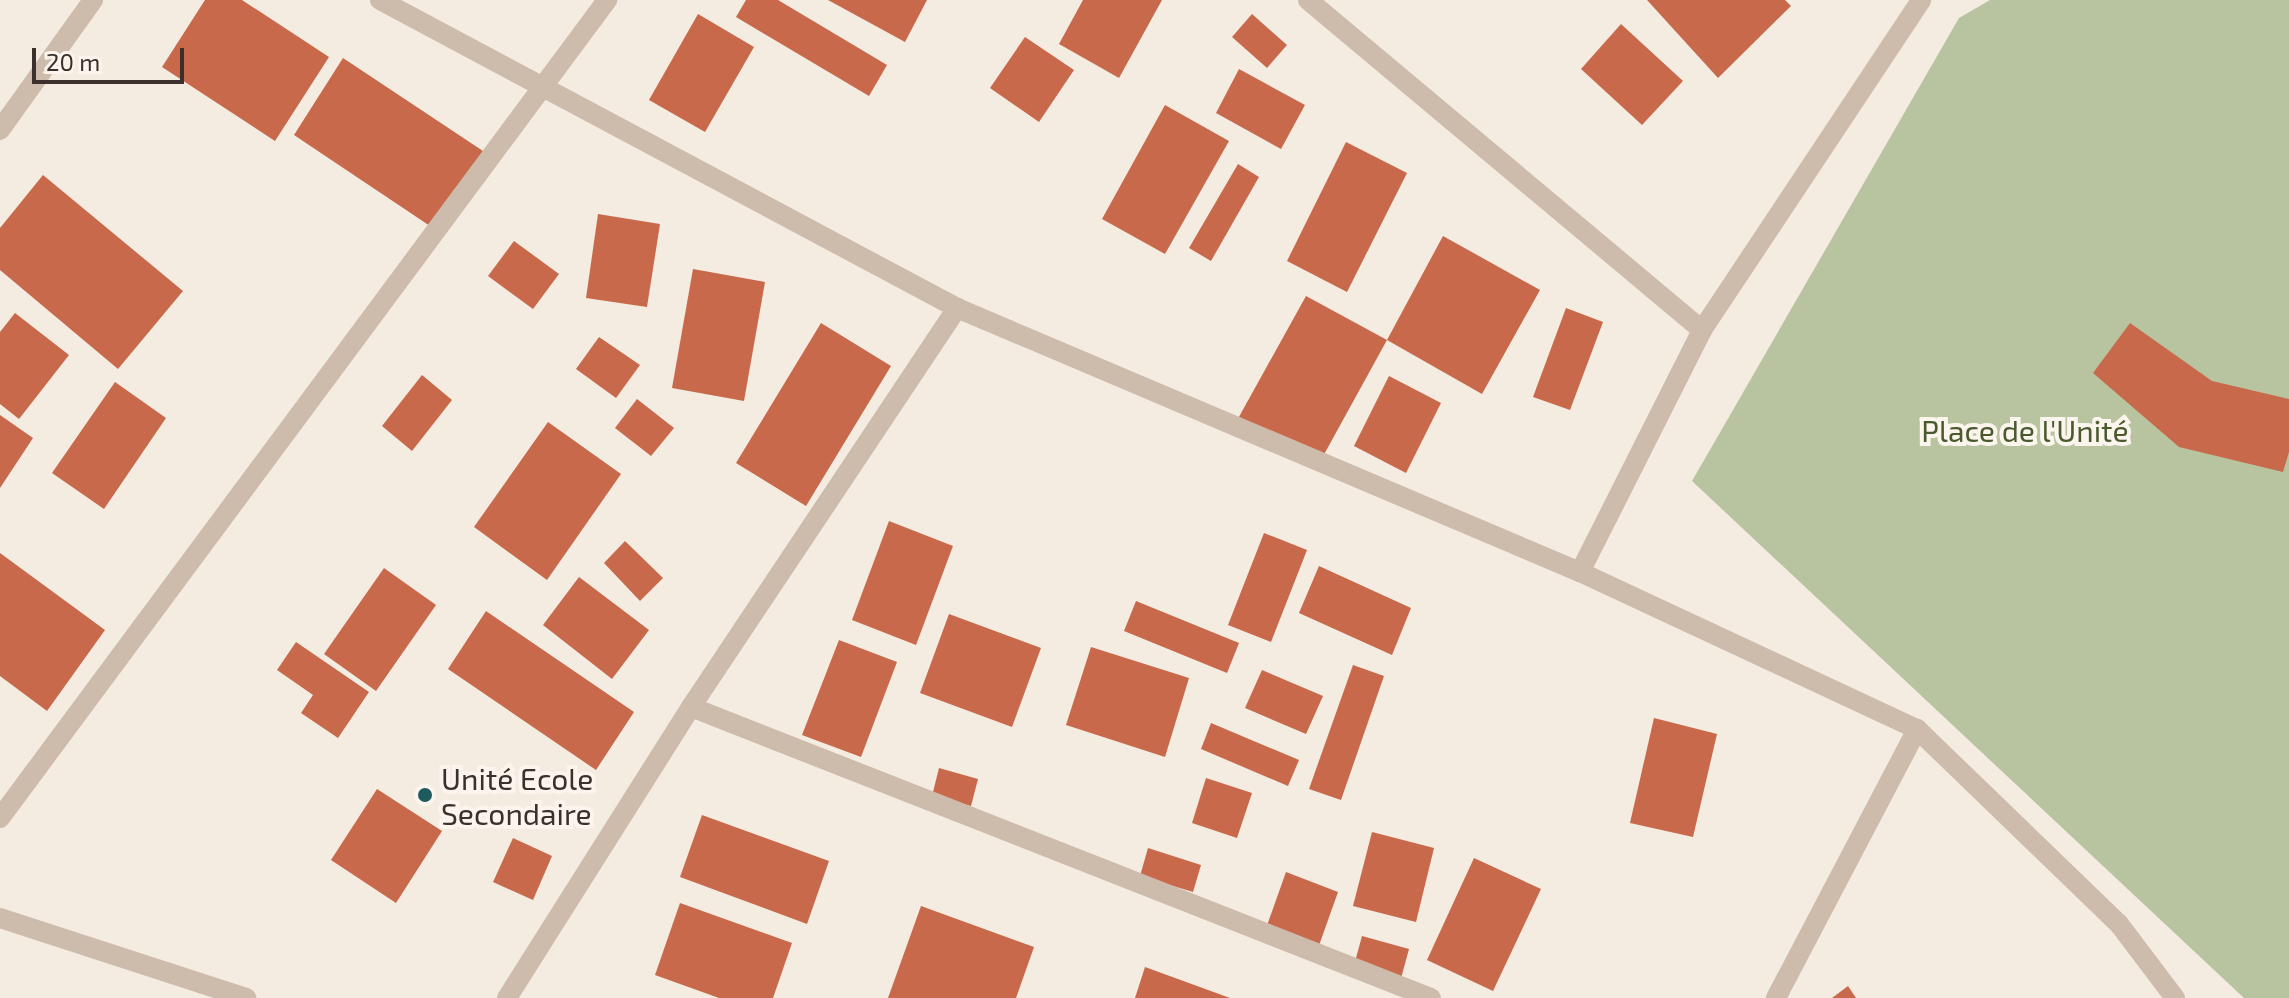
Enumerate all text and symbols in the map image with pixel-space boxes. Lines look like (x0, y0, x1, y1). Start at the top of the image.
scale bar (36, 32, 188, 82)
text: 20 m (46, 47, 100, 76)
park label: Place de l'Unité (1921, 412, 2129, 448)
place label: Unité Ecole Secondaire (441, 760, 593, 830)
marker: Unité Ecole Secondaire (416, 786, 434, 804)

